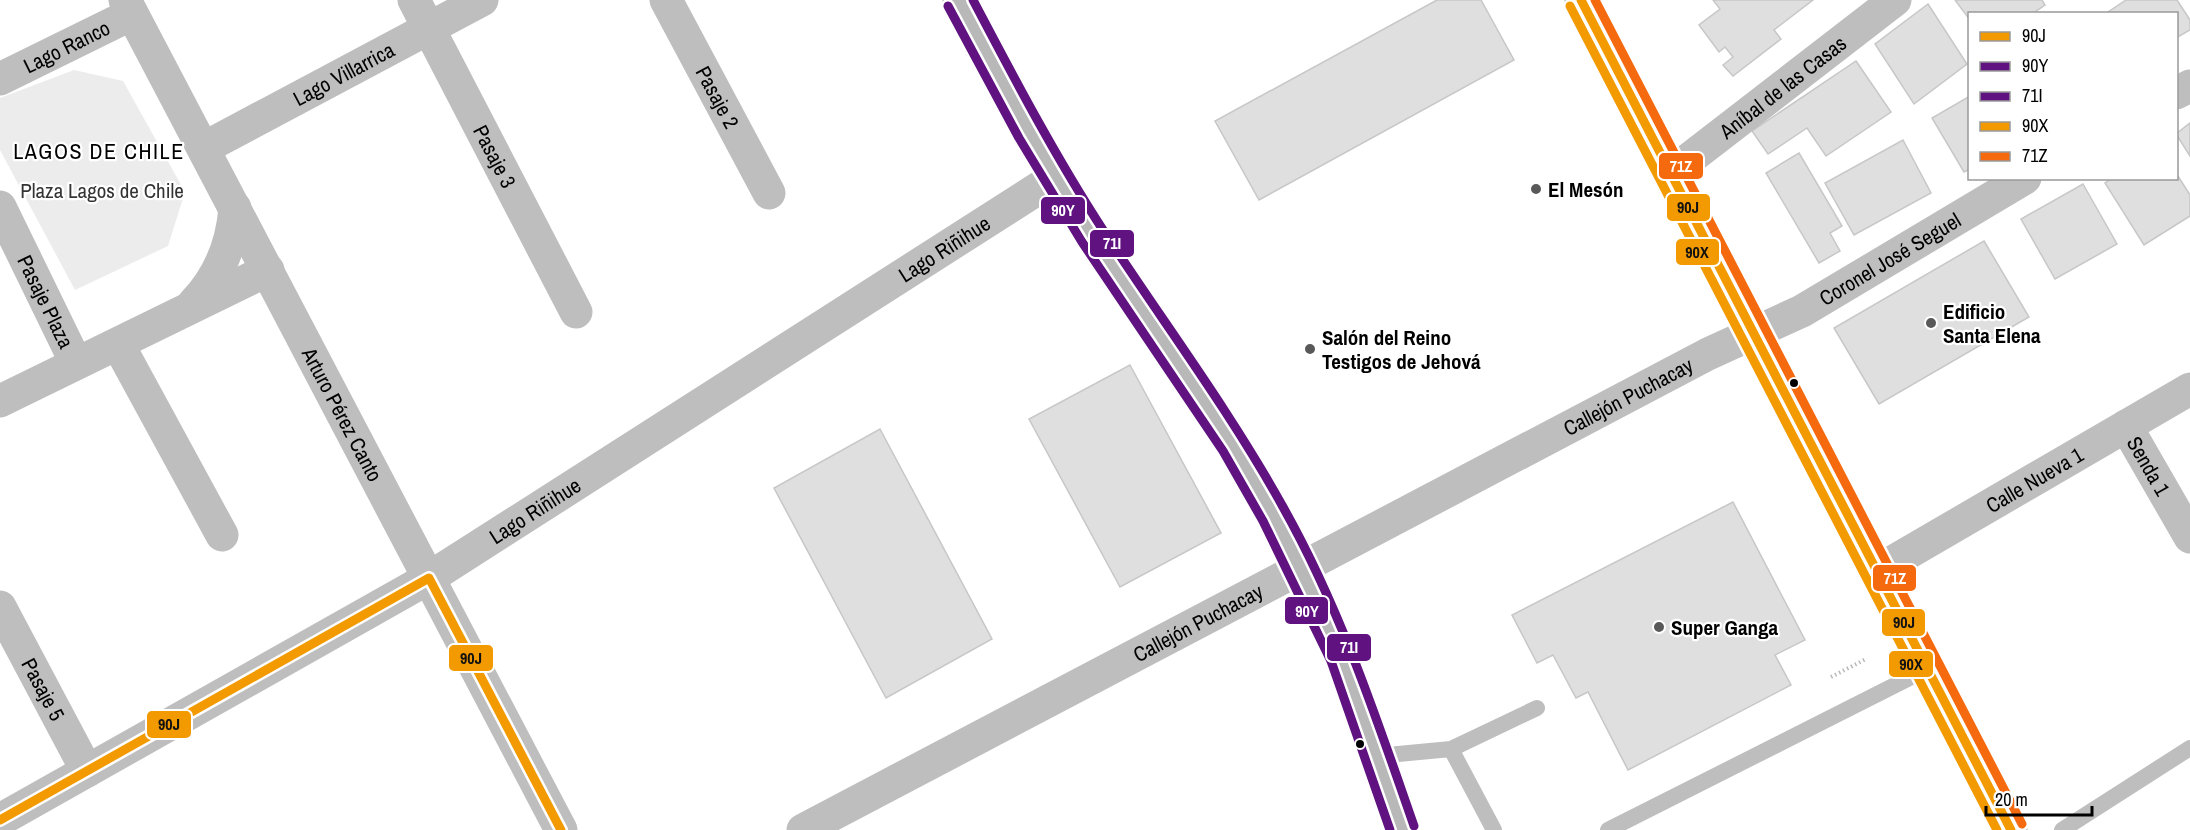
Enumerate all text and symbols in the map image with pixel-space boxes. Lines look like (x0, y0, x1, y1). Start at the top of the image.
legend (1968, 12, 2178, 180)
street label: Lago Ranco (18, 13, 114, 80)
text: 90J (2022, 23, 2046, 48)
street label: Aníbal de las Casas (1712, 28, 1852, 146)
street label: Lago Villarrica (288, 35, 400, 113)
text: 90Y (2022, 53, 2048, 78)
street label: Pasaje 2 (689, 61, 746, 133)
text: 71I (2022, 83, 2043, 108)
text: 90X (2022, 113, 2048, 138)
street label: Pasaje 3 (467, 120, 523, 193)
district label: LAGOS DE CHILE (13, 136, 185, 166)
text: 71Z (2022, 143, 2047, 168)
line badge: 71Z (1658, 152, 1704, 180)
text: 71Z (1670, 155, 1692, 177)
place label: El Mesón (1548, 175, 1624, 204)
park label: Plaza Lagos de Chile (20, 176, 184, 205)
marker: El Mesón (1529, 182, 1543, 196)
line badge: 90J (1666, 193, 1711, 222)
line badge: 90Y (1040, 196, 1086, 225)
text: 90J (1677, 196, 1699, 218)
text: 90Y (1051, 199, 1075, 221)
street label: Coronel José Seguel (1814, 205, 1966, 312)
street label: Lago Riñihue (893, 208, 996, 289)
line badge: 71I (1089, 229, 1135, 258)
text: 71I (1103, 232, 1121, 254)
line badge: 90X (1675, 238, 1720, 266)
text: 90X (1685, 241, 1709, 263)
street label: Pasaje Plaza (11, 250, 81, 353)
place label: Edificio Santa Elena (1943, 297, 2041, 350)
marker: Edificio Santa Elena (1924, 316, 1938, 330)
place label: Salón del Reino Testigos de Jehová (1322, 323, 1481, 376)
street label: Arturo Pérez Canto (295, 341, 390, 486)
marker: Salón del Reino Testigos de Jehová (1303, 342, 1317, 356)
street label: Callejón Puchacay (1558, 350, 1698, 442)
unlabelled marker (1788, 377, 1800, 389)
street label: Senda 1 (2120, 431, 2178, 501)
street label: Calle Nueva 1 (1980, 440, 2089, 519)
street label: Lago Riñihue (483, 470, 586, 550)
line badge: 71Z (1872, 564, 1917, 592)
text: 71Z (1884, 567, 1906, 589)
street label: Callejón Puchacay (1128, 576, 1268, 668)
line badge: 90Y (1284, 596, 1329, 625)
text: 90Y (1295, 600, 1319, 622)
line badge: 90J (1881, 608, 1926, 637)
text: 90J (1893, 611, 1915, 633)
place label: Super Ganga (1671, 613, 1779, 642)
marker: Super Ganga (1652, 620, 1666, 634)
line badge: 71I (1326, 633, 1372, 662)
text: 71I (1340, 636, 1358, 658)
line badge: 90J (448, 644, 494, 672)
text: 90J (460, 647, 482, 669)
line badge: 90X (1888, 650, 1934, 678)
street label: Pasaje 5 (15, 653, 72, 726)
text: 90X (1899, 653, 1923, 675)
line badge: 90J (146, 710, 192, 739)
text: 90J (158, 713, 180, 735)
unlabelled marker (1354, 738, 1366, 750)
scale bar (1986, 779, 2092, 817)
text: 20 m (1995, 787, 2028, 812)

